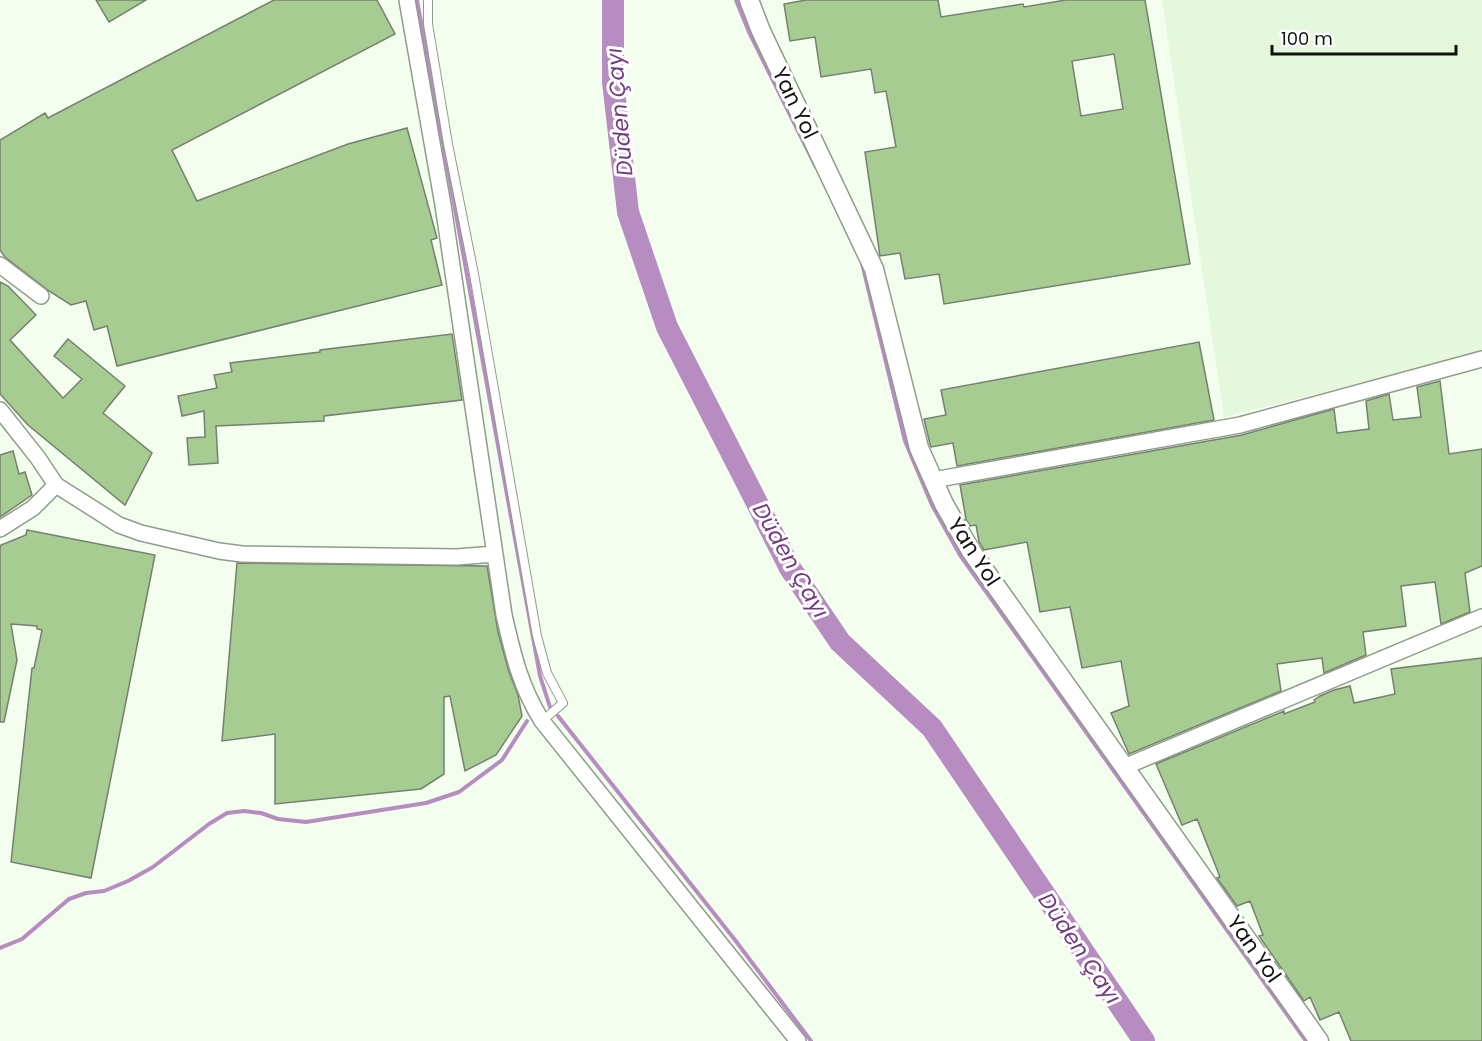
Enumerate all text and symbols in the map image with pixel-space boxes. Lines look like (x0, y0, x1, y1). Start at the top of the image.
scale bar (1272, 18, 1456, 56)
text: 100 m (1281, 26, 1333, 51)
water label: Düden Çayı (598, 47, 641, 177)
street label: Yan Yol (766, 62, 825, 143)
water label: Düden Çayı (745, 497, 836, 624)
street label: Yan Yol (941, 512, 1007, 592)
water label: Düden Çayı (1031, 886, 1128, 1010)
street label: Yan Yol (1221, 909, 1288, 988)

